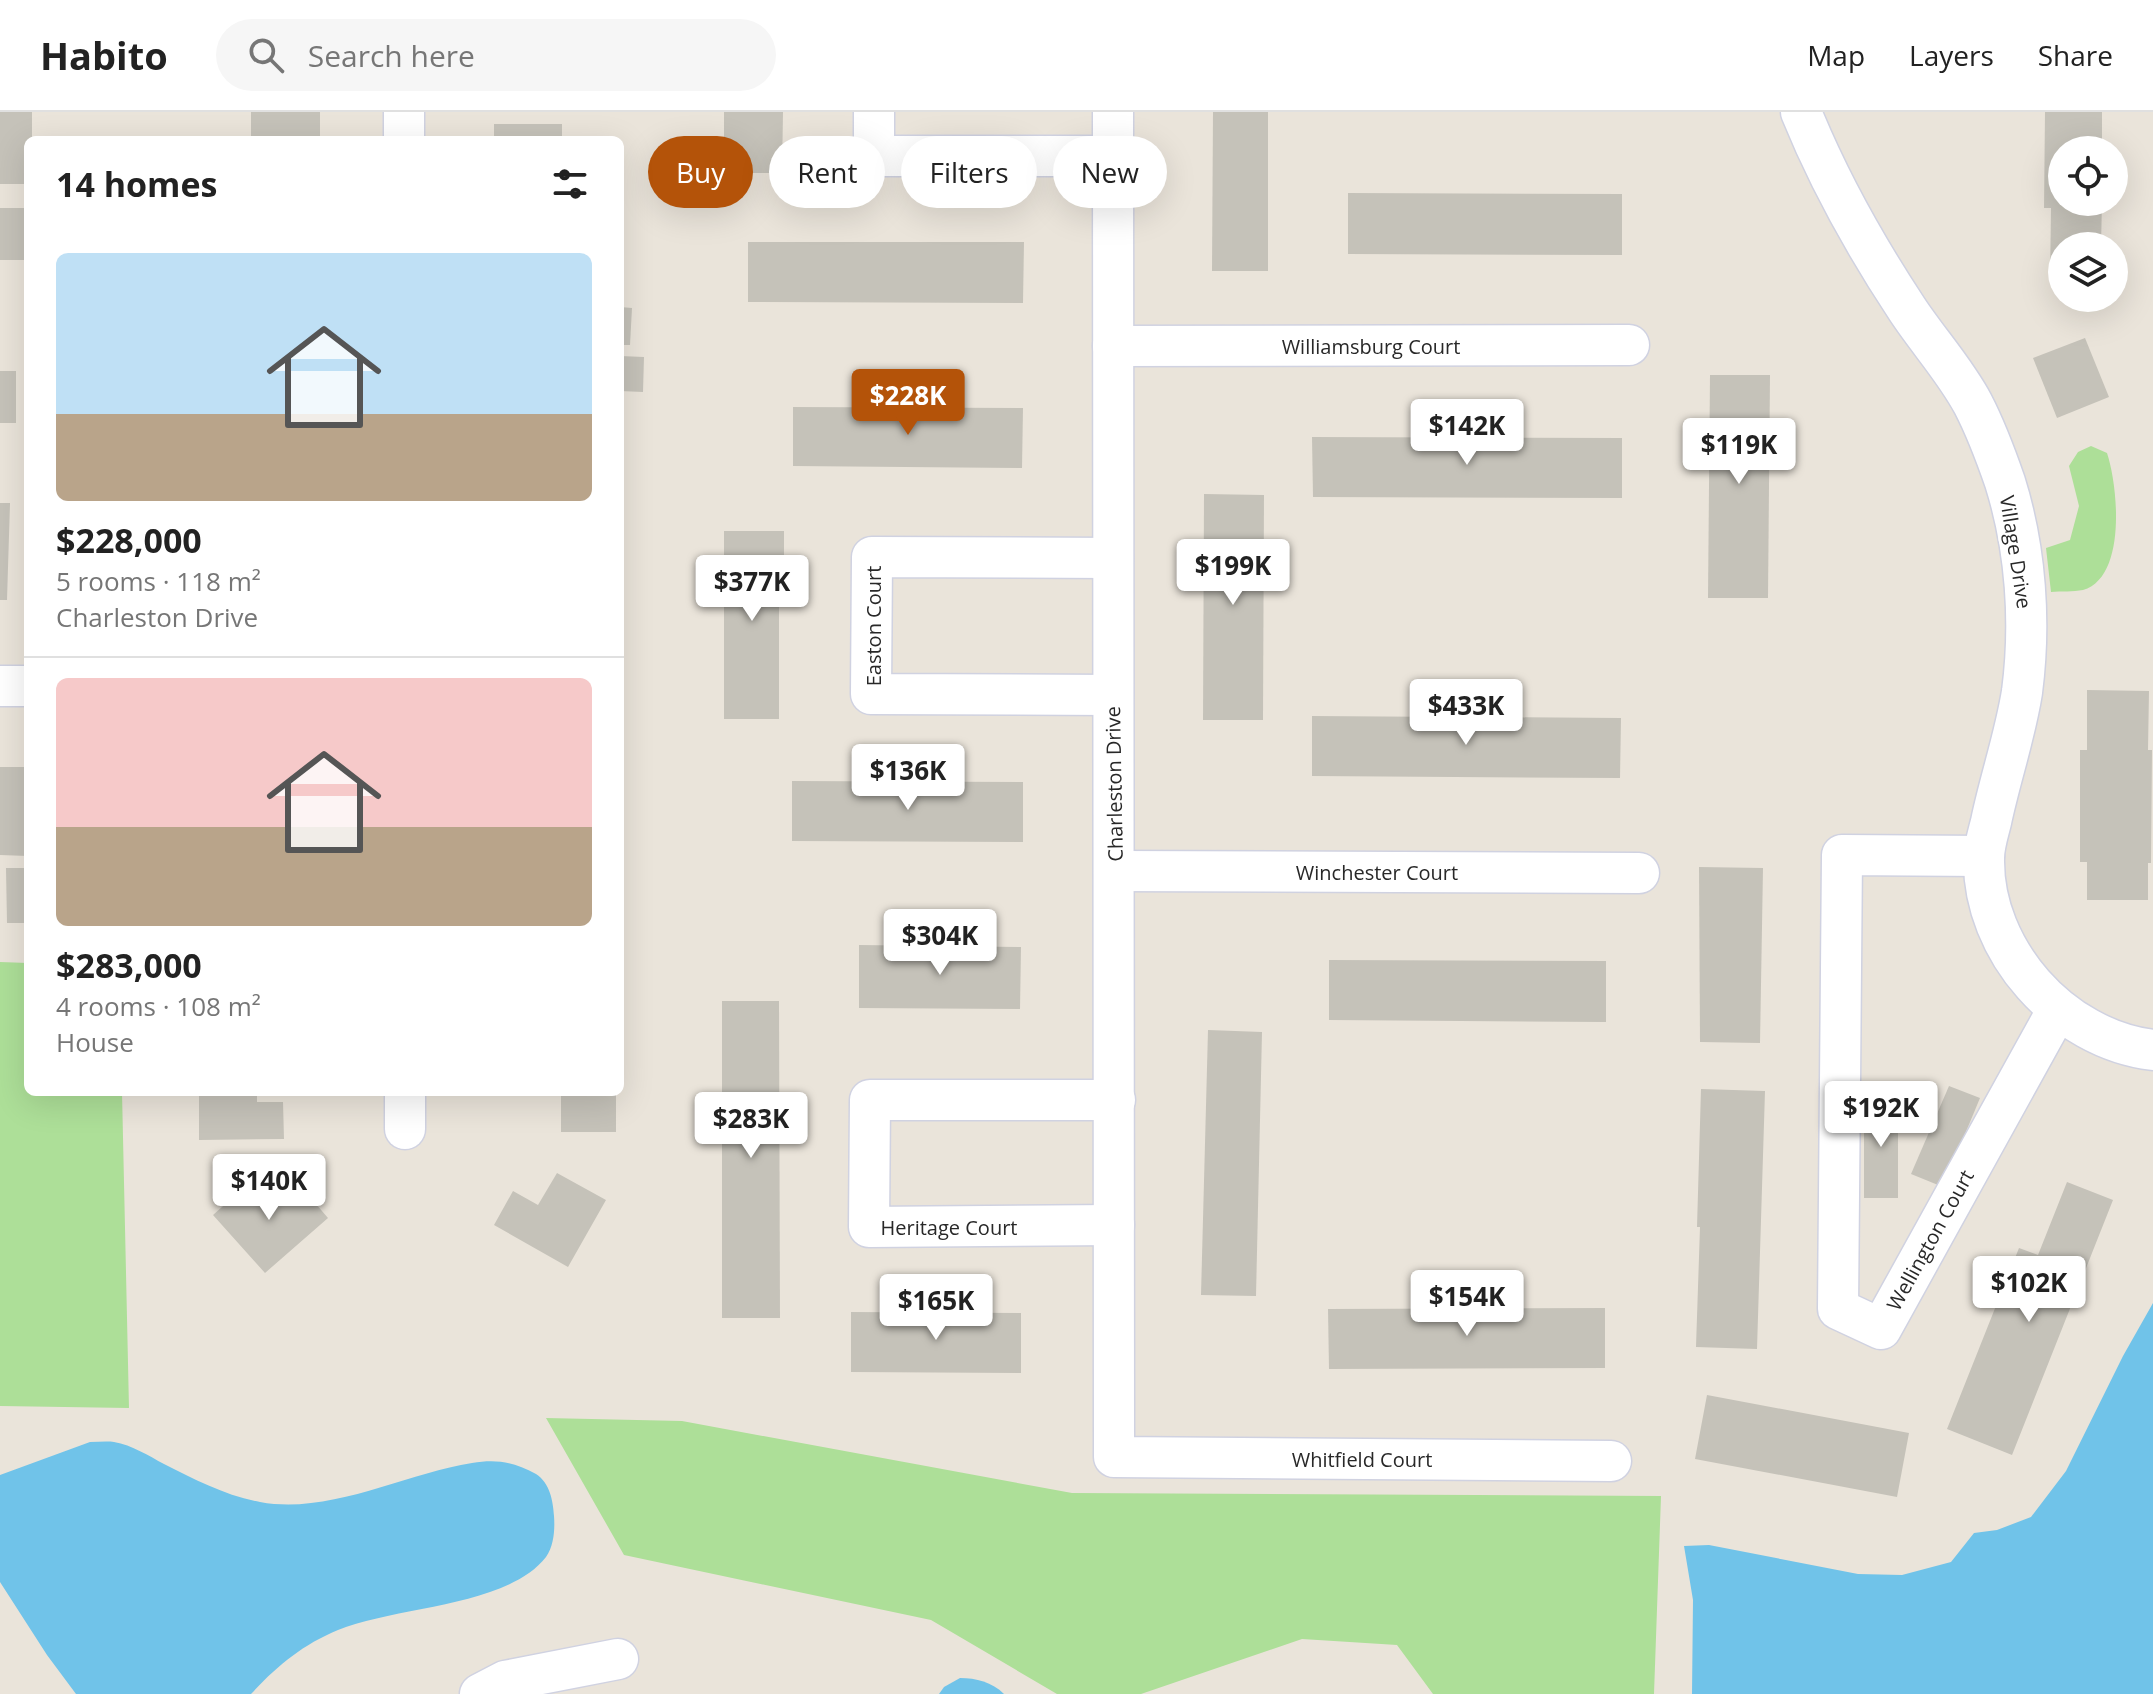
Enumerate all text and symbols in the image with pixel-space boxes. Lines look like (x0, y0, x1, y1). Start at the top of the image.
search box (216, 19, 776, 91)
text: Habito (40, 29, 168, 81)
icon: search (244, 33, 288, 77)
text: Search here (308, 35, 475, 76)
text: Map (1807, 36, 1865, 74)
text: Layers (1909, 36, 1994, 74)
text: Share (2038, 36, 2113, 74)
chip: Buy (648, 136, 753, 208)
chip: Rent (769, 136, 885, 208)
chip: Filters (901, 136, 1037, 208)
chip: New (1053, 136, 1167, 208)
map controls (2048, 136, 2128, 312)
button: locate (2048, 136, 2128, 216)
text: 14 homes (56, 161, 217, 207)
icon: filters (548, 162, 592, 206)
button: layers (2048, 232, 2128, 312)
icon: home (252, 305, 396, 449)
street label: Williamsburg Court (1282, 333, 1460, 360)
pin: $228K (852, 369, 964, 437)
text: $228K (870, 377, 946, 413)
pin: $142K (1411, 399, 1523, 467)
text: $142K (1429, 407, 1505, 443)
pin: $119K (1683, 418, 1795, 486)
text: $119K (1701, 426, 1777, 462)
street label: Village Drive (1994, 493, 2038, 611)
text: $228,000 (56, 517, 202, 563)
pin: $199K (1177, 539, 1289, 607)
text: $199K (1195, 547, 1271, 583)
pin: $377K (696, 555, 808, 623)
text: 5 rooms · 118 m² (56, 563, 261, 599)
text: $377K (714, 563, 790, 599)
street label: Easton Court (860, 566, 887, 686)
text: Charleston Drive (56, 599, 258, 635)
pin: $433K (1410, 679, 1522, 747)
text: $433K (1428, 687, 1504, 723)
street label: Charleston Drive (1099, 706, 1129, 862)
icon: home (252, 730, 396, 874)
pin: $136K (852, 744, 964, 812)
text: $136K (870, 752, 946, 788)
street label: Winchester Court (1296, 859, 1458, 886)
pin: $304K (884, 909, 996, 977)
text: $304K (902, 917, 978, 953)
text: $283,000 (56, 942, 202, 988)
text: 4 rooms · 108 m² (56, 988, 261, 1024)
text: House (56, 1024, 134, 1060)
pin: $192K (1825, 1081, 1937, 1149)
text: $192K (1843, 1089, 1919, 1125)
pin: $283K (695, 1092, 807, 1160)
text: $283K (713, 1100, 789, 1136)
pin: $140K (213, 1154, 325, 1222)
text: $140K (231, 1162, 307, 1198)
street label: Wellington Court (1880, 1165, 1980, 1315)
street label: Heritage Court (881, 1214, 1017, 1241)
pin: $102K (1973, 1256, 2085, 1324)
text: $102K (1991, 1264, 2067, 1300)
pin: $154K (1411, 1270, 1523, 1338)
pin: $165K (880, 1274, 992, 1342)
text: $154K (1429, 1278, 1505, 1314)
text: $165K (898, 1282, 974, 1318)
street label: Whitfield Court (1292, 1446, 1432, 1473)

